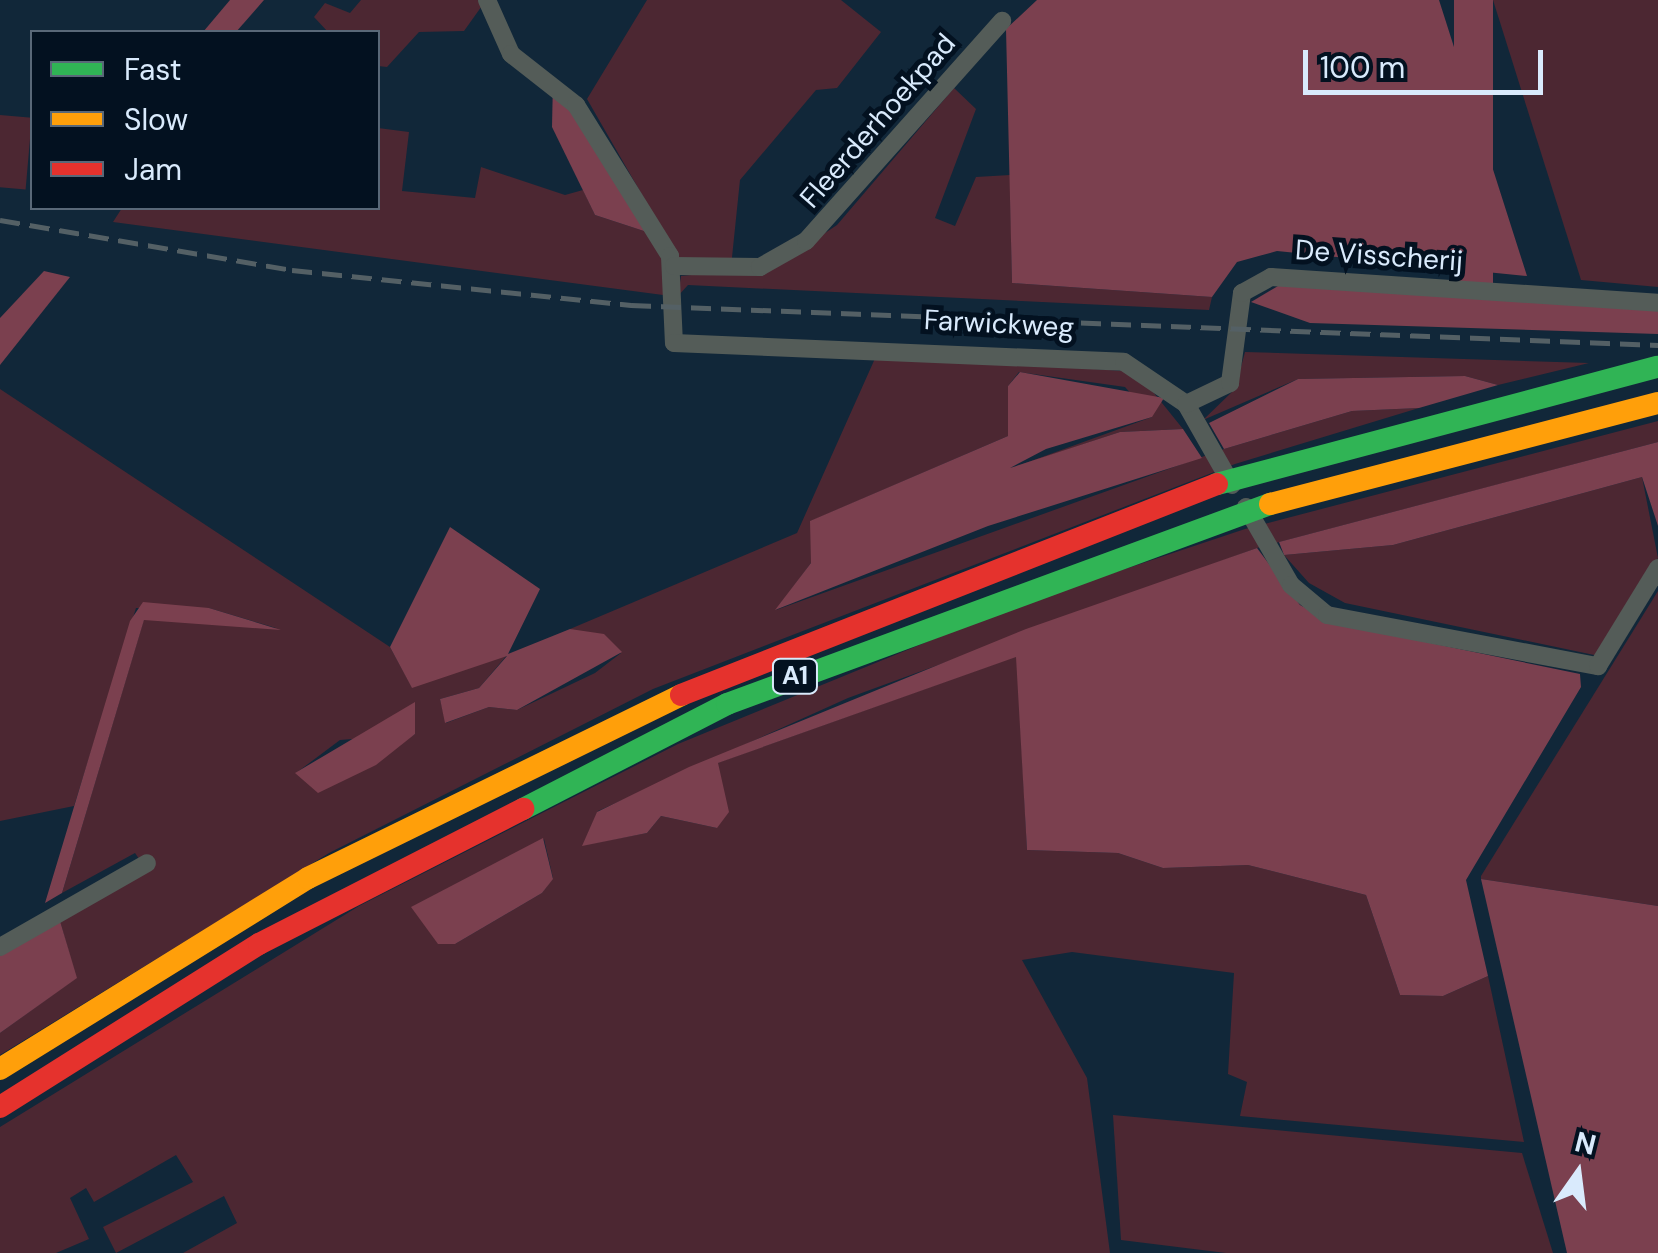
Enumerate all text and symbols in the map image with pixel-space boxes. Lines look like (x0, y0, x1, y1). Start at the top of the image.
street label: Fleerderhoekpad (793, 27, 963, 215)
legend (30, 30, 380, 210)
scale bar (1308, 30, 1548, 92)
text: 100 m (1320, 48, 1405, 87)
text: Fast (124, 50, 182, 89)
text: Slow (124, 100, 188, 139)
text: Jam (124, 150, 182, 189)
street label: De Visscherij (1294, 233, 1464, 279)
street label: Farwickweg (923, 303, 1075, 345)
road number: A1 (770, 656, 820, 696)
north arrow (1528, 1123, 1628, 1223)
text: N (1571, 1123, 1600, 1164)

